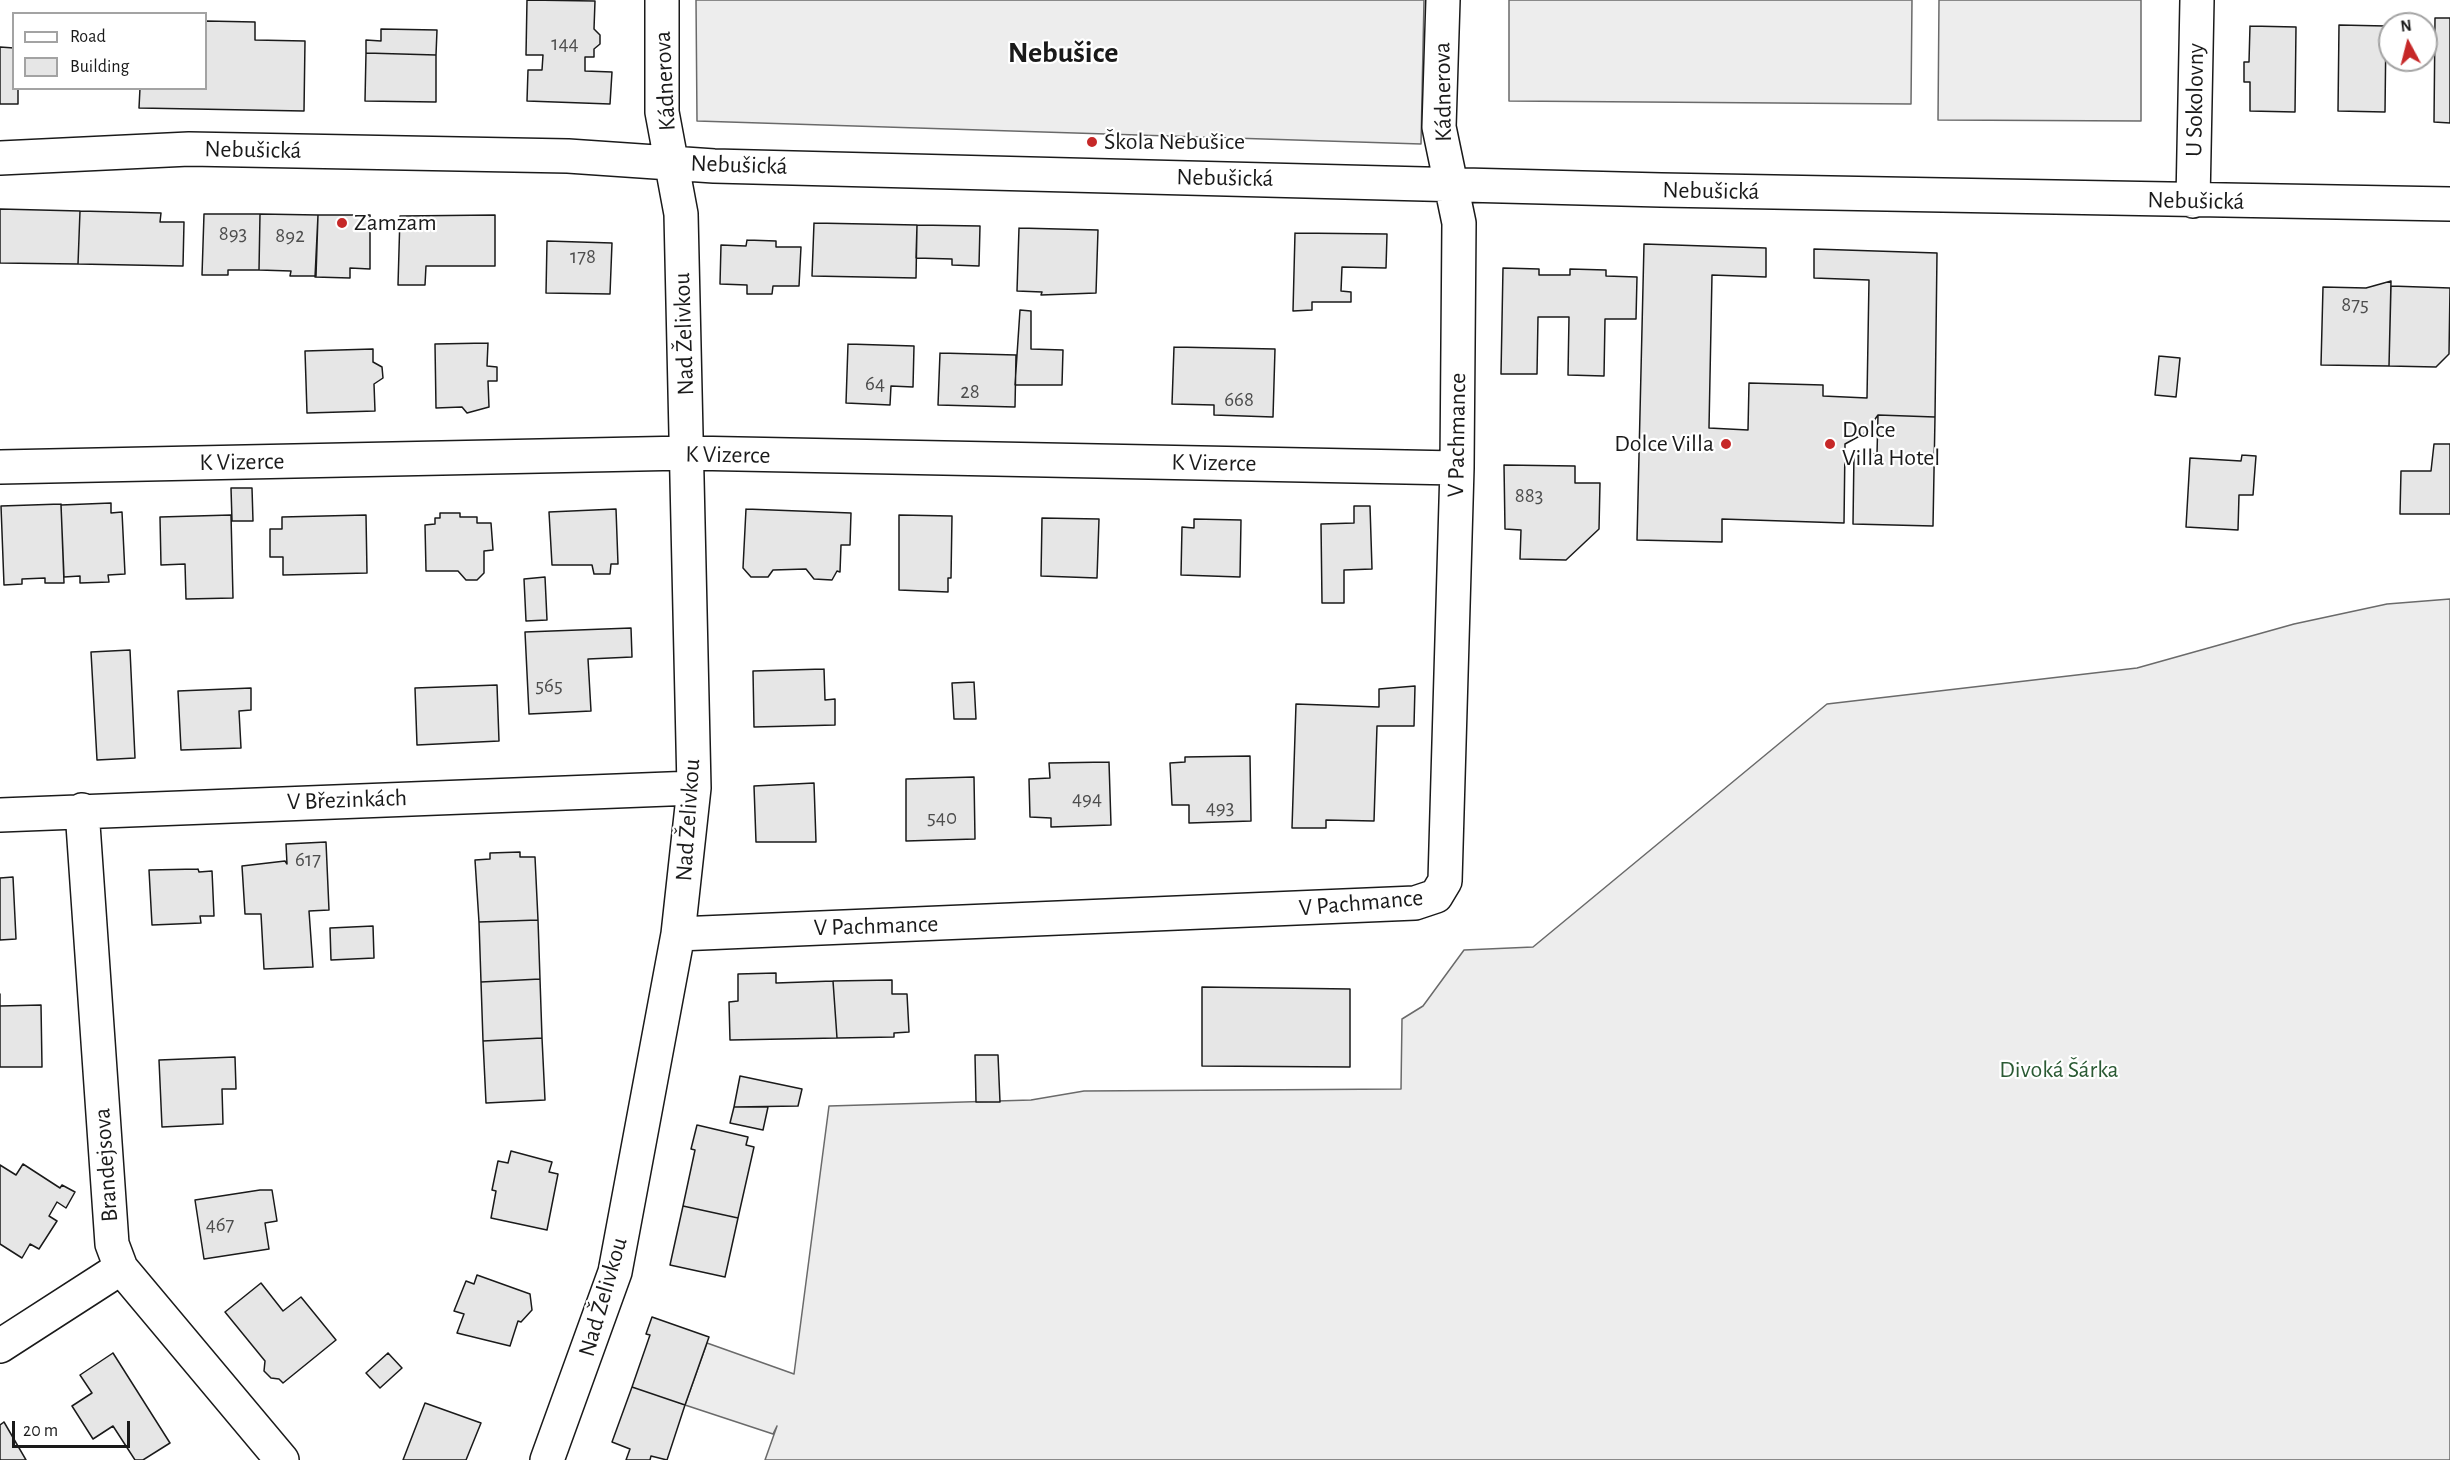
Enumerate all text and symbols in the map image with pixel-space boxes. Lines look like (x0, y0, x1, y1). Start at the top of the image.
legend (12, 12, 207, 90)
north arrow (2378, 12, 2438, 72)
text: N (2400, 18, 2413, 35)
text: Road (70, 28, 106, 46)
street label: Kádnerova (648, 30, 682, 132)
house number: 144 (551, 31, 579, 57)
district label: Nebušice (1008, 35, 1118, 71)
street label: Kádnerova (1428, 42, 1458, 142)
street label: U Sokolovny (2180, 43, 2210, 157)
text: Building (70, 58, 129, 76)
place label: Škola Nebušice (1104, 128, 1245, 156)
street label: Nebušická (204, 135, 302, 165)
marker: Škola Nebušice (1085, 135, 1099, 149)
street label: Nebušická (690, 149, 788, 181)
street label: Nebušická (1176, 163, 1274, 193)
street label: Nebušická (1662, 176, 1760, 206)
street label: Nebušická (2147, 186, 2245, 216)
place label: Zamzam (354, 209, 437, 237)
marker: Zamzam (335, 216, 349, 230)
house number: 893 (219, 221, 247, 247)
house number: 892 (275, 223, 305, 249)
house number: 178 (570, 244, 596, 270)
street label: Nad Želivkou (667, 272, 701, 396)
house number: 875 (2341, 292, 2369, 318)
house number: 64 (865, 371, 885, 397)
street label: V Pachmance (1442, 372, 1472, 498)
house number: 28 (960, 379, 980, 405)
house number: 668 (1224, 387, 1254, 413)
place label: Dolce Villa Hotel (1842, 416, 1940, 472)
place label: Dolce Villa (1614, 430, 1714, 458)
marker: Dolce Villa (1719, 437, 1733, 451)
marker: Dolce Villa Hotel (1823, 437, 1837, 451)
street label: K Vizerce (685, 440, 771, 470)
street label: K Vizerce (199, 447, 285, 477)
street label: K Vizerce (1171, 448, 1257, 478)
house number: 883 (1515, 483, 1543, 509)
house number: 565 (535, 673, 563, 699)
street label: Nad Želivkou (669, 758, 707, 882)
street label: V Březinkách (286, 784, 408, 816)
house number: 494 (1072, 786, 1102, 812)
house number: 493 (1206, 795, 1234, 821)
house number: 540 (927, 805, 957, 831)
house number: 617 (295, 847, 321, 873)
street label: V Pachmance (1298, 883, 1424, 923)
street label: V Pachmance (813, 909, 939, 943)
park label: Divoká Šárka (1999, 1056, 2119, 1084)
street label: Brandejsova (88, 1107, 124, 1223)
house number: 467 (206, 1212, 234, 1238)
street label: Nad Želivkou (572, 1234, 634, 1360)
scale bar (15, 1409, 134, 1447)
text: 20 m (23, 1422, 58, 1440)

